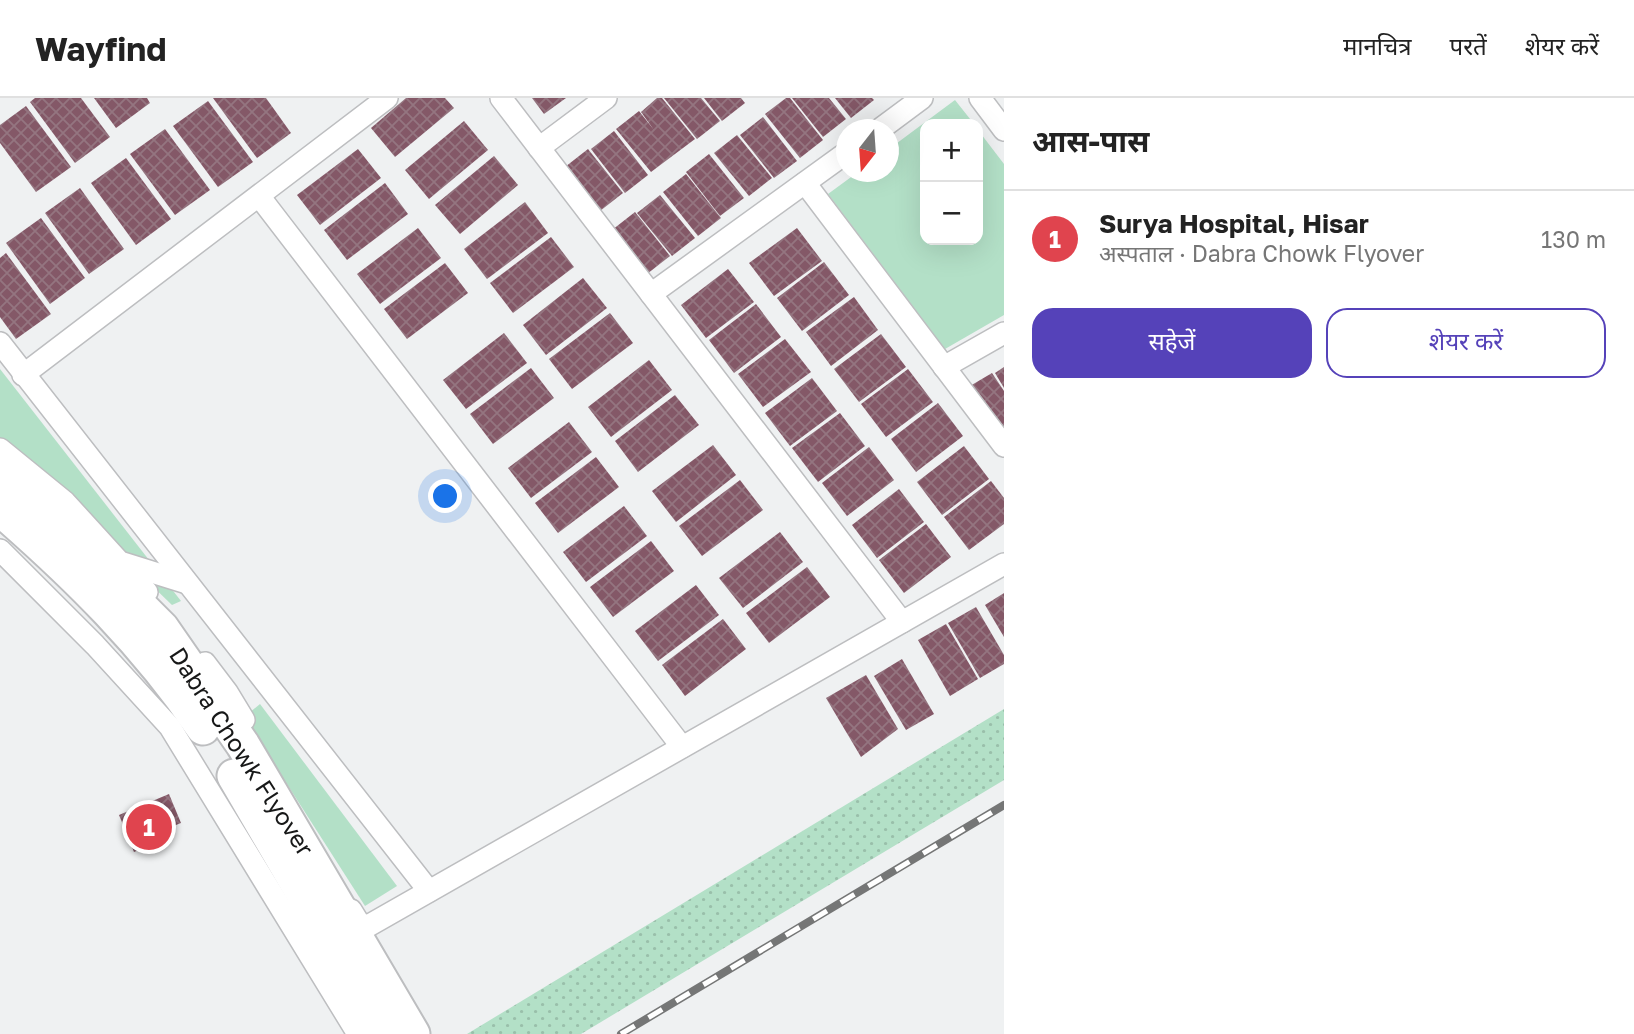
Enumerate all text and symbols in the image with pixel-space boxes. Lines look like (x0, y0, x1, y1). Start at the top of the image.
text: Wayfind (35, 29, 166, 68)
text: मानचित्र (1343, 31, 1412, 60)
text: परतें (1450, 31, 1487, 60)
text: शेयर करें (1525, 31, 1599, 60)
north arrow (836, 119, 899, 182)
map controls (920, 119, 983, 245)
button: + (920, 119, 983, 182)
text: आस-पास (1032, 123, 1149, 159)
button: − (920, 182, 983, 245)
text: Surya Hospital, Hisar (1099, 208, 1369, 239)
text: 1 (1049, 225, 1061, 253)
text: 130 m (1541, 225, 1606, 253)
text: अस्पताल · Dabra Chowk Flyover (1099, 239, 1424, 267)
button: सहेजें (1032, 308, 1312, 378)
button: शेयर करें (1326, 308, 1606, 378)
your location (428, 479, 462, 513)
street label: Dabra Chowk Flyover (164, 642, 320, 861)
pin: 1 (126, 801, 172, 853)

